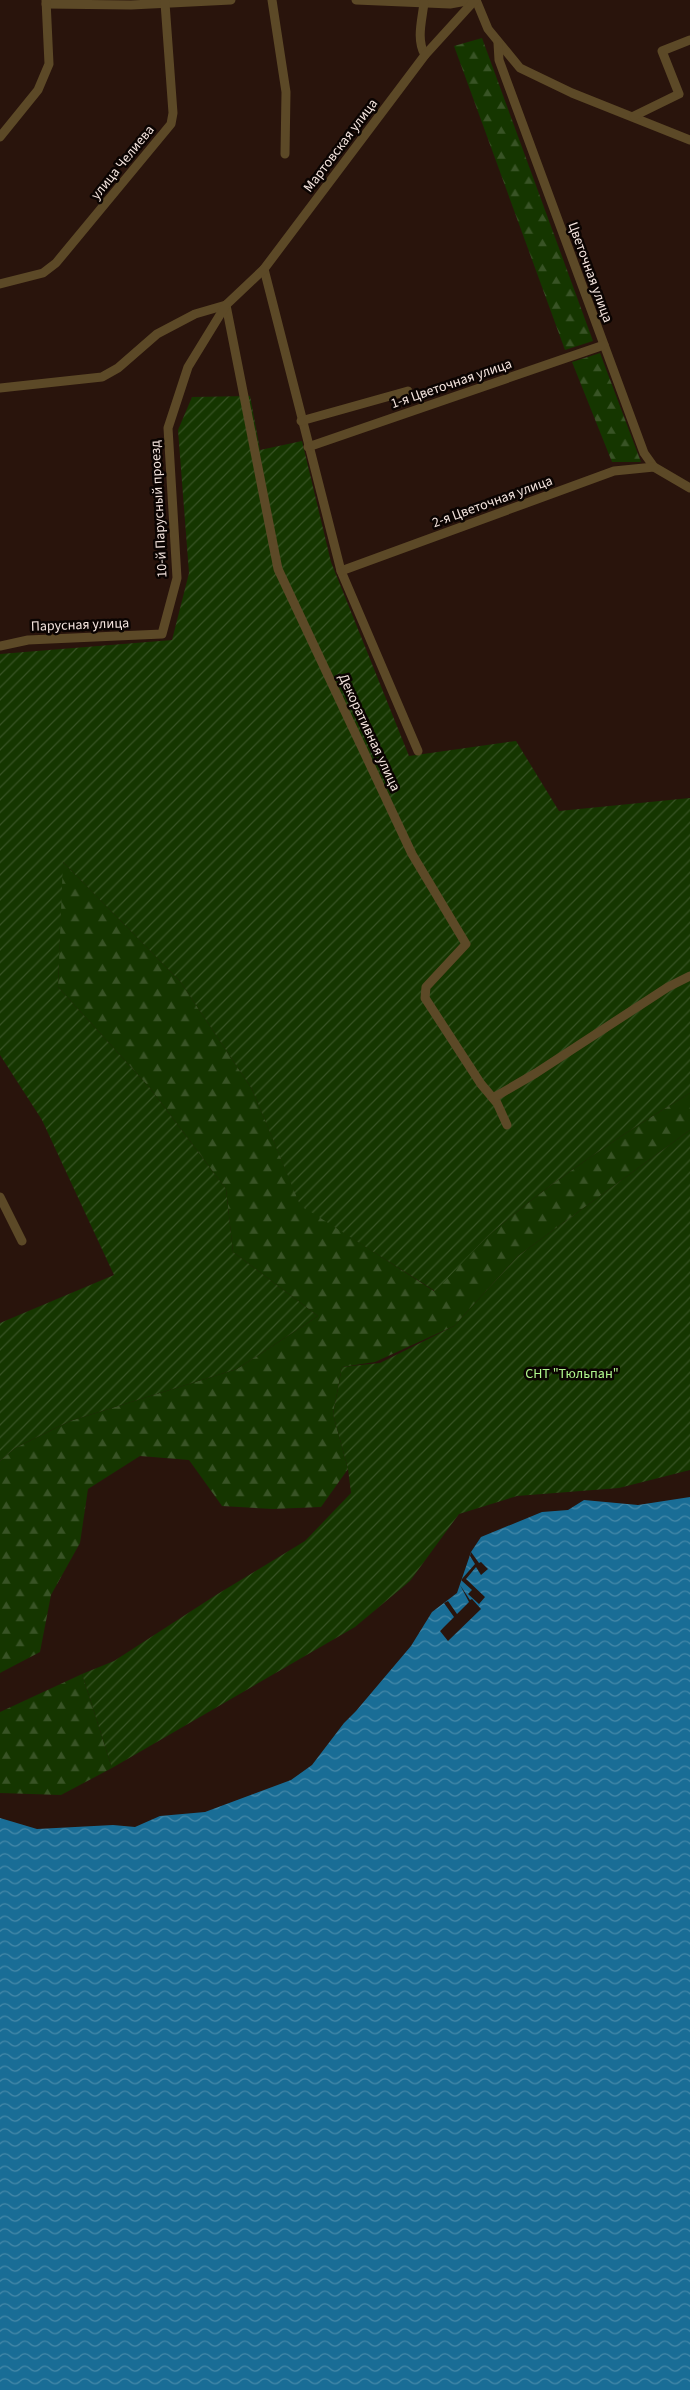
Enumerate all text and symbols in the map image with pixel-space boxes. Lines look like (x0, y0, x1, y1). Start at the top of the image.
street label: Мартовская улица (299, 95, 383, 197)
street label: улица Челиева (86, 121, 159, 204)
street label: Цветочная улица (563, 219, 618, 325)
street label: 1-я Цветочная улица (388, 354, 515, 414)
street label: 10-й Парусный проезд (145, 439, 173, 578)
street label: 2-я Цветочная улица (429, 471, 555, 533)
street label: Парусная улица (31, 613, 130, 637)
street label: Декоративная улица (333, 670, 405, 795)
park label: СНТ "Тюльпан" (525, 1364, 619, 1384)

